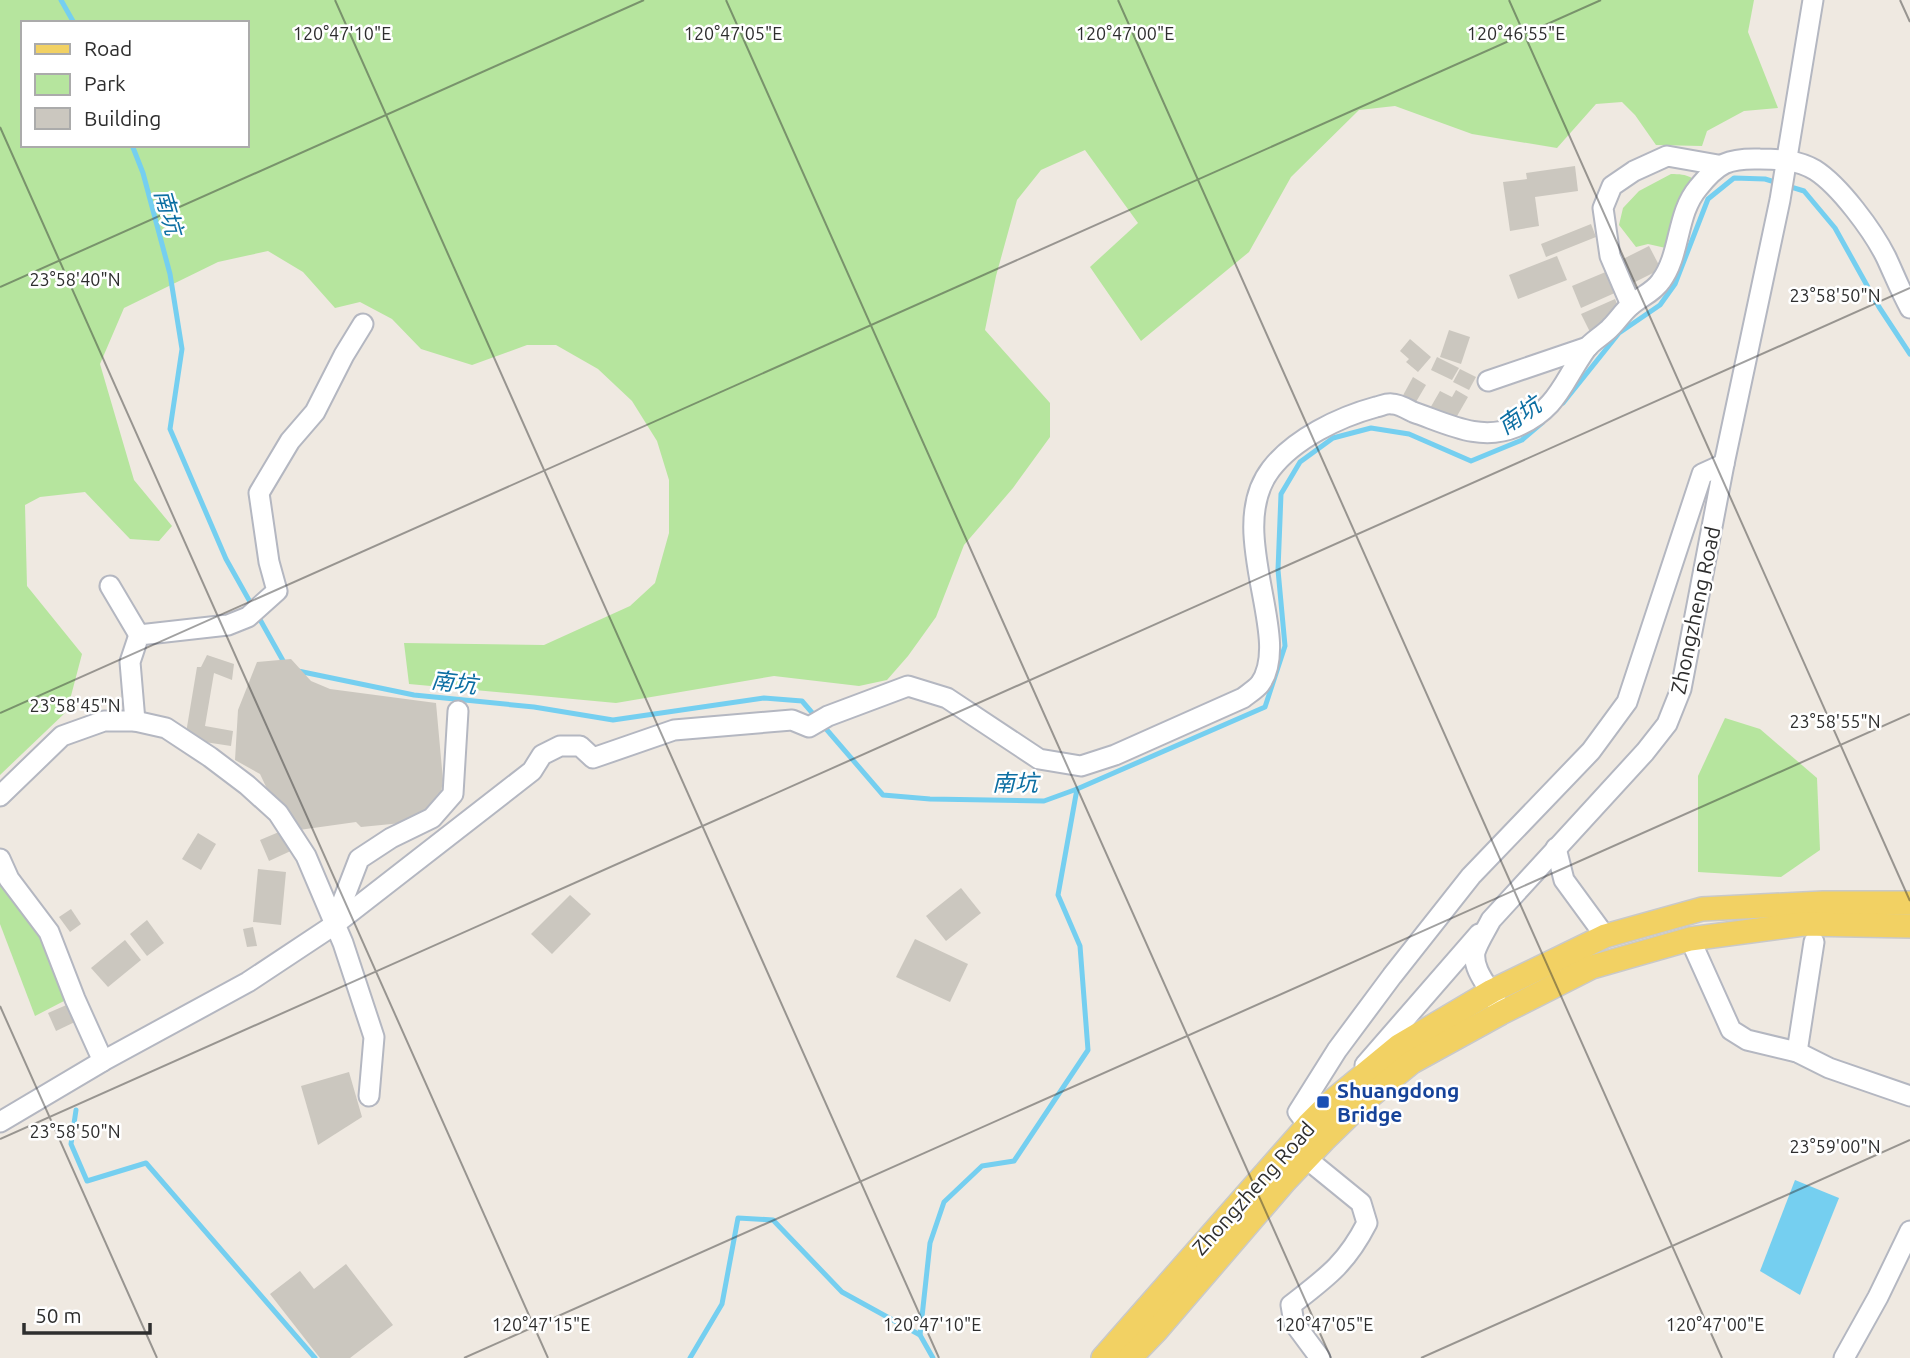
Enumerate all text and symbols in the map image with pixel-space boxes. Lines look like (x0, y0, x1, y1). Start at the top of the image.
legend (21, 21, 248, 147)
text: 120°47'10"E (293, 23, 391, 43)
text: 120°47'05"E (684, 23, 782, 43)
text: 120°47'00"E (1076, 23, 1174, 43)
text: 120°46'55"E (1467, 23, 1565, 43)
text: Road (84, 36, 132, 60)
text: Park (84, 71, 126, 95)
text: Building (84, 106, 161, 130)
water label: 南坑 (151, 186, 188, 240)
text: 23°58'40"N (29, 269, 121, 289)
text: 23°58'50"N (1789, 285, 1881, 305)
water label: 南坑 (1493, 390, 1547, 438)
street label: Zhongzheng Road (1666, 524, 1724, 696)
water label: 南坑 (430, 667, 481, 698)
text: 23°58'45"N (29, 695, 121, 715)
text: 23°58'55"N (1789, 711, 1881, 731)
water label: 南坑 (992, 770, 1041, 795)
place label: Shuangdong Bridge (1337, 1078, 1459, 1126)
marker: Shuangdong Bridge (1315, 1094, 1331, 1110)
street label: Zhongzheng Road (1187, 1117, 1319, 1259)
text: 23°58'50"N (29, 1121, 121, 1141)
text: 23°59'00"N (1789, 1136, 1881, 1156)
scale bar (24, 1292, 150, 1336)
text: 50 m (35, 1303, 82, 1327)
text: 120°47'15"E (492, 1314, 590, 1334)
text: 120°47'10"E (883, 1314, 981, 1334)
text: 120°47'05"E (1275, 1314, 1373, 1334)
text: 120°47'00"E (1666, 1314, 1764, 1334)

